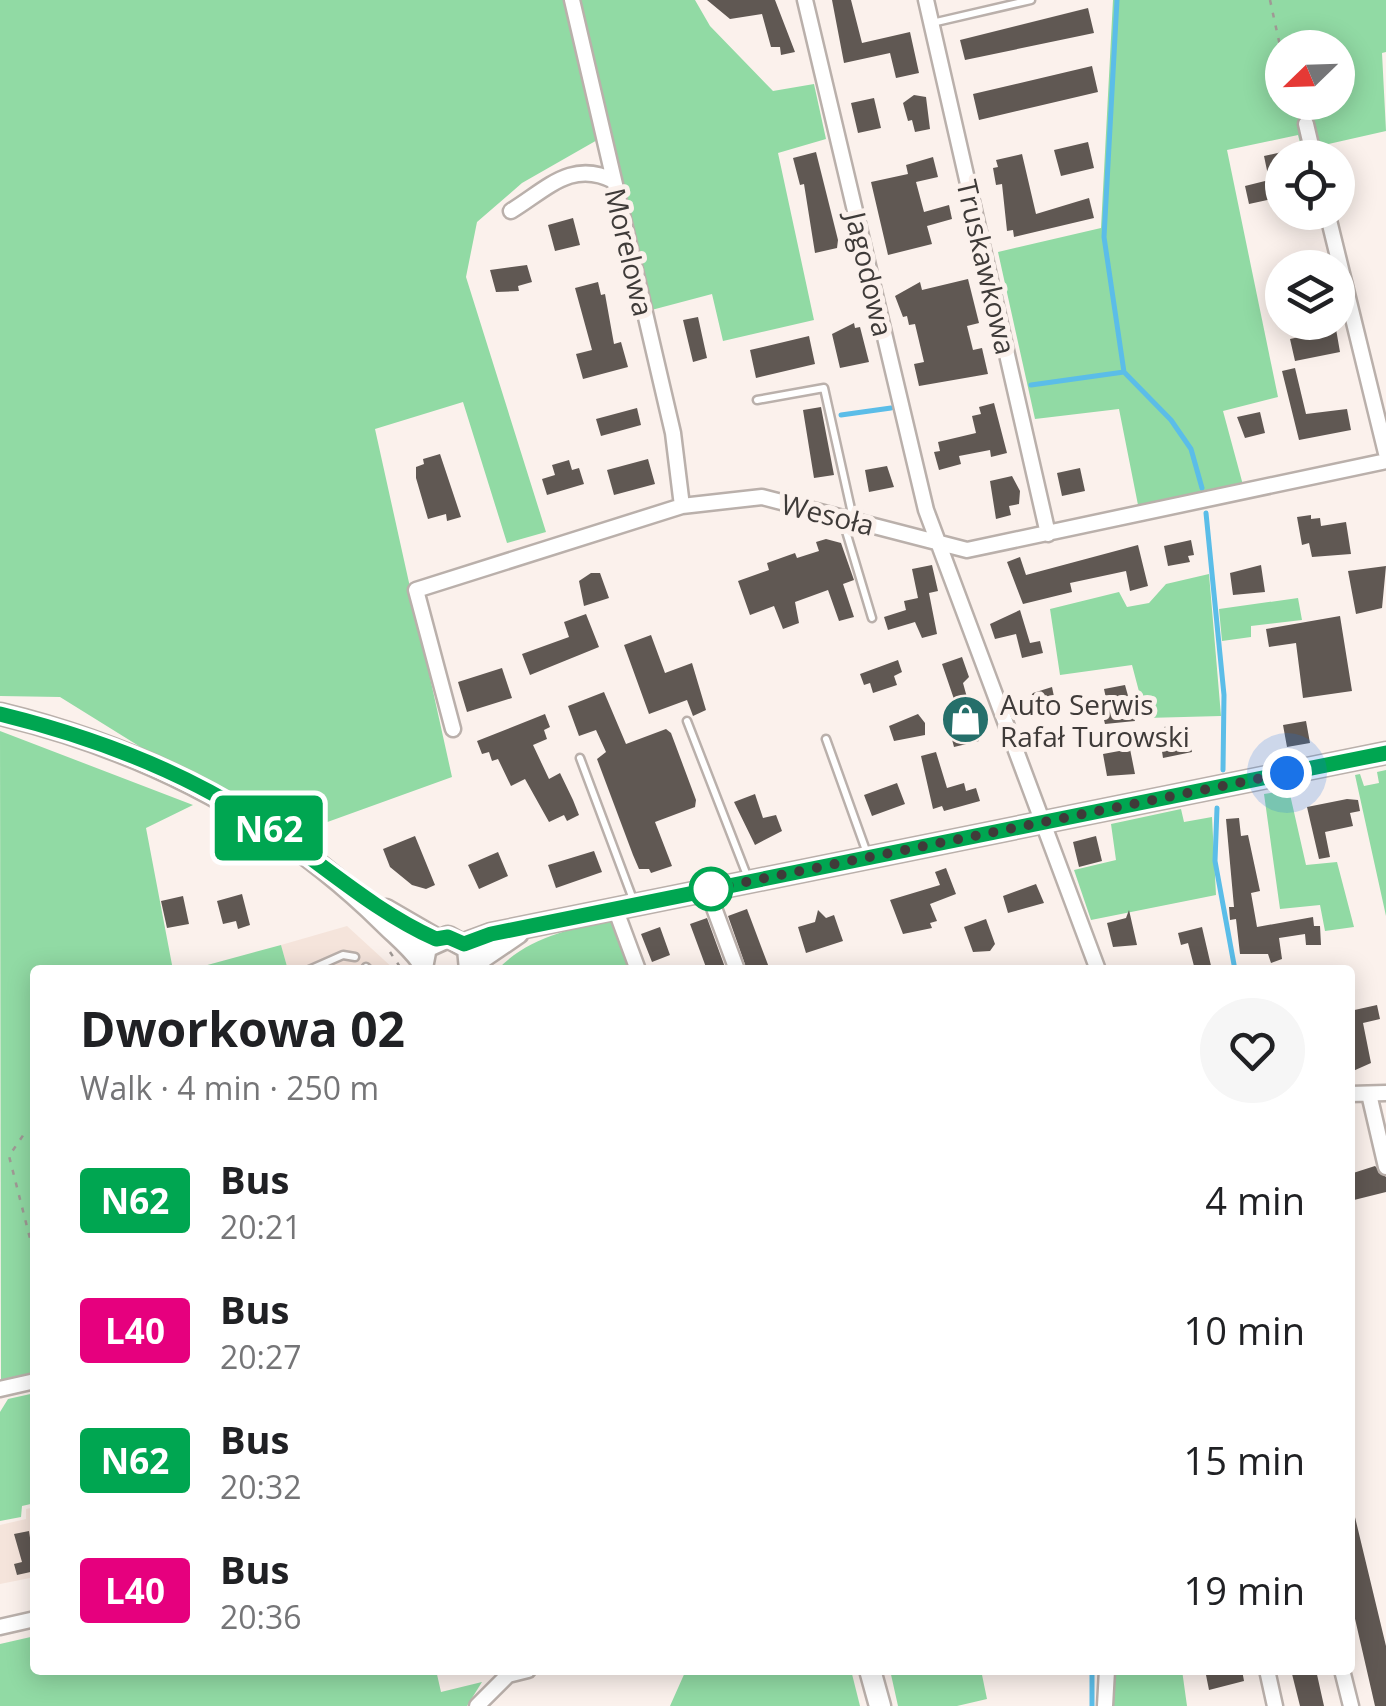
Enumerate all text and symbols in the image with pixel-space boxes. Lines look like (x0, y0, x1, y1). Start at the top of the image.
north arrow (1265, 30, 1355, 120)
map controls (1265, 30, 1355, 340)
button: locate (1265, 140, 1355, 230)
street label: Truskawkowa (948, 176, 1026, 358)
street label: Morelowa (597, 184, 663, 320)
street label: Jagodowa (837, 205, 903, 340)
button: layers (1265, 250, 1355, 340)
street label: Wesoła (778, 484, 878, 544)
place label: Auto Serwis Rafał Turowski (1000, 685, 1190, 755)
shop icon: Auto Serwis Rafał Turowski (939, 694, 991, 746)
your location (1262, 748, 1312, 798)
line badge: N62 (212, 796, 326, 860)
text: N62 (235, 805, 303, 852)
unlabelled marker (690, 868, 732, 910)
text: Dworkowa 02 (80, 996, 405, 1061)
button: heart (1200, 998, 1305, 1103)
text: Walk · 4 min · 250 m (80, 1066, 379, 1109)
text: Bus (220, 1153, 289, 1205)
text: 4 min (1205, 1174, 1305, 1226)
text: N62 (101, 1177, 169, 1224)
text: 20:21 (220, 1205, 302, 1248)
text: Bus (220, 1283, 289, 1335)
text: 10 min (1184, 1304, 1305, 1356)
text: L40 (105, 1307, 165, 1354)
text: 20:27 (220, 1335, 302, 1378)
text: Bus (220, 1413, 289, 1465)
text: 15 min (1184, 1434, 1305, 1486)
text: N62 (101, 1437, 169, 1484)
text: 20:32 (220, 1465, 302, 1508)
text: Bus (220, 1543, 289, 1595)
text: 19 min (1184, 1564, 1305, 1616)
text: L40 (105, 1567, 165, 1614)
text: 20:36 (220, 1595, 302, 1638)

